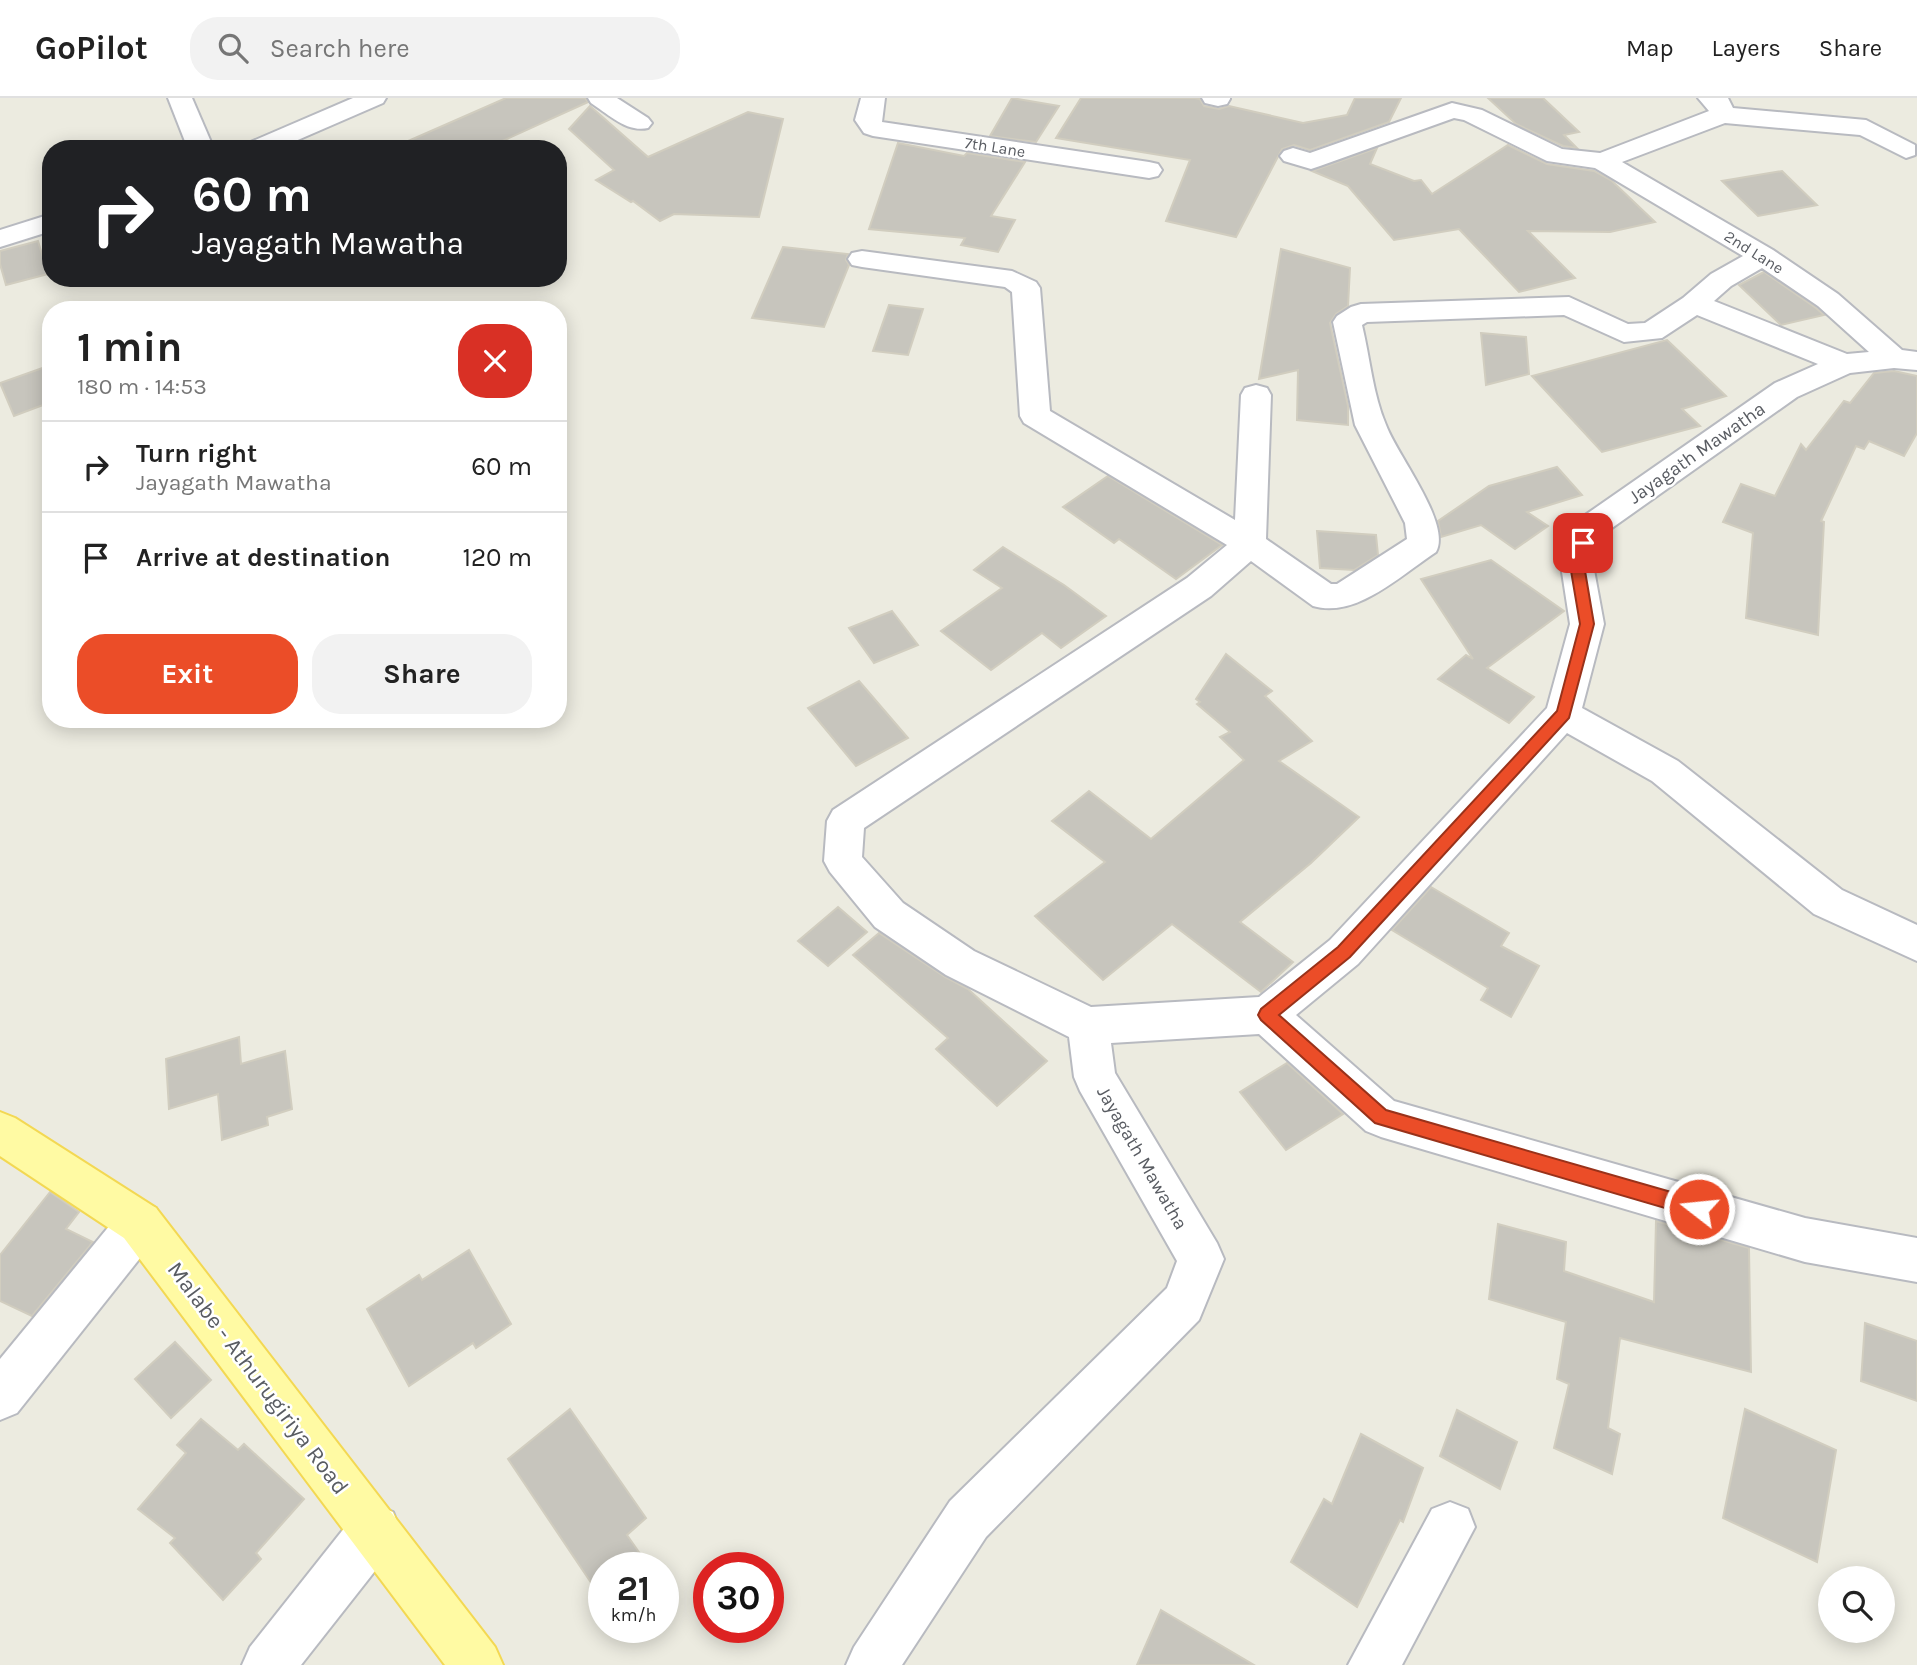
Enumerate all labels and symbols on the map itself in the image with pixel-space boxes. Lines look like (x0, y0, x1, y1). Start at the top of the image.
street label: 7th Lane (963, 133, 1027, 161)
street label: 2nd Lane (1721, 226, 1787, 278)
street label: Jayagath Mawatha (1625, 398, 1769, 508)
pin (1553, 513, 1613, 573)
street label: Jayagath Mawatha (1092, 1083, 1192, 1233)
position arrow (1662, 1172, 1736, 1246)
street label: Malabe - Athurugiriya Road (162, 1256, 354, 1500)
speed limit sign: 30 (693, 1552, 784, 1643)

